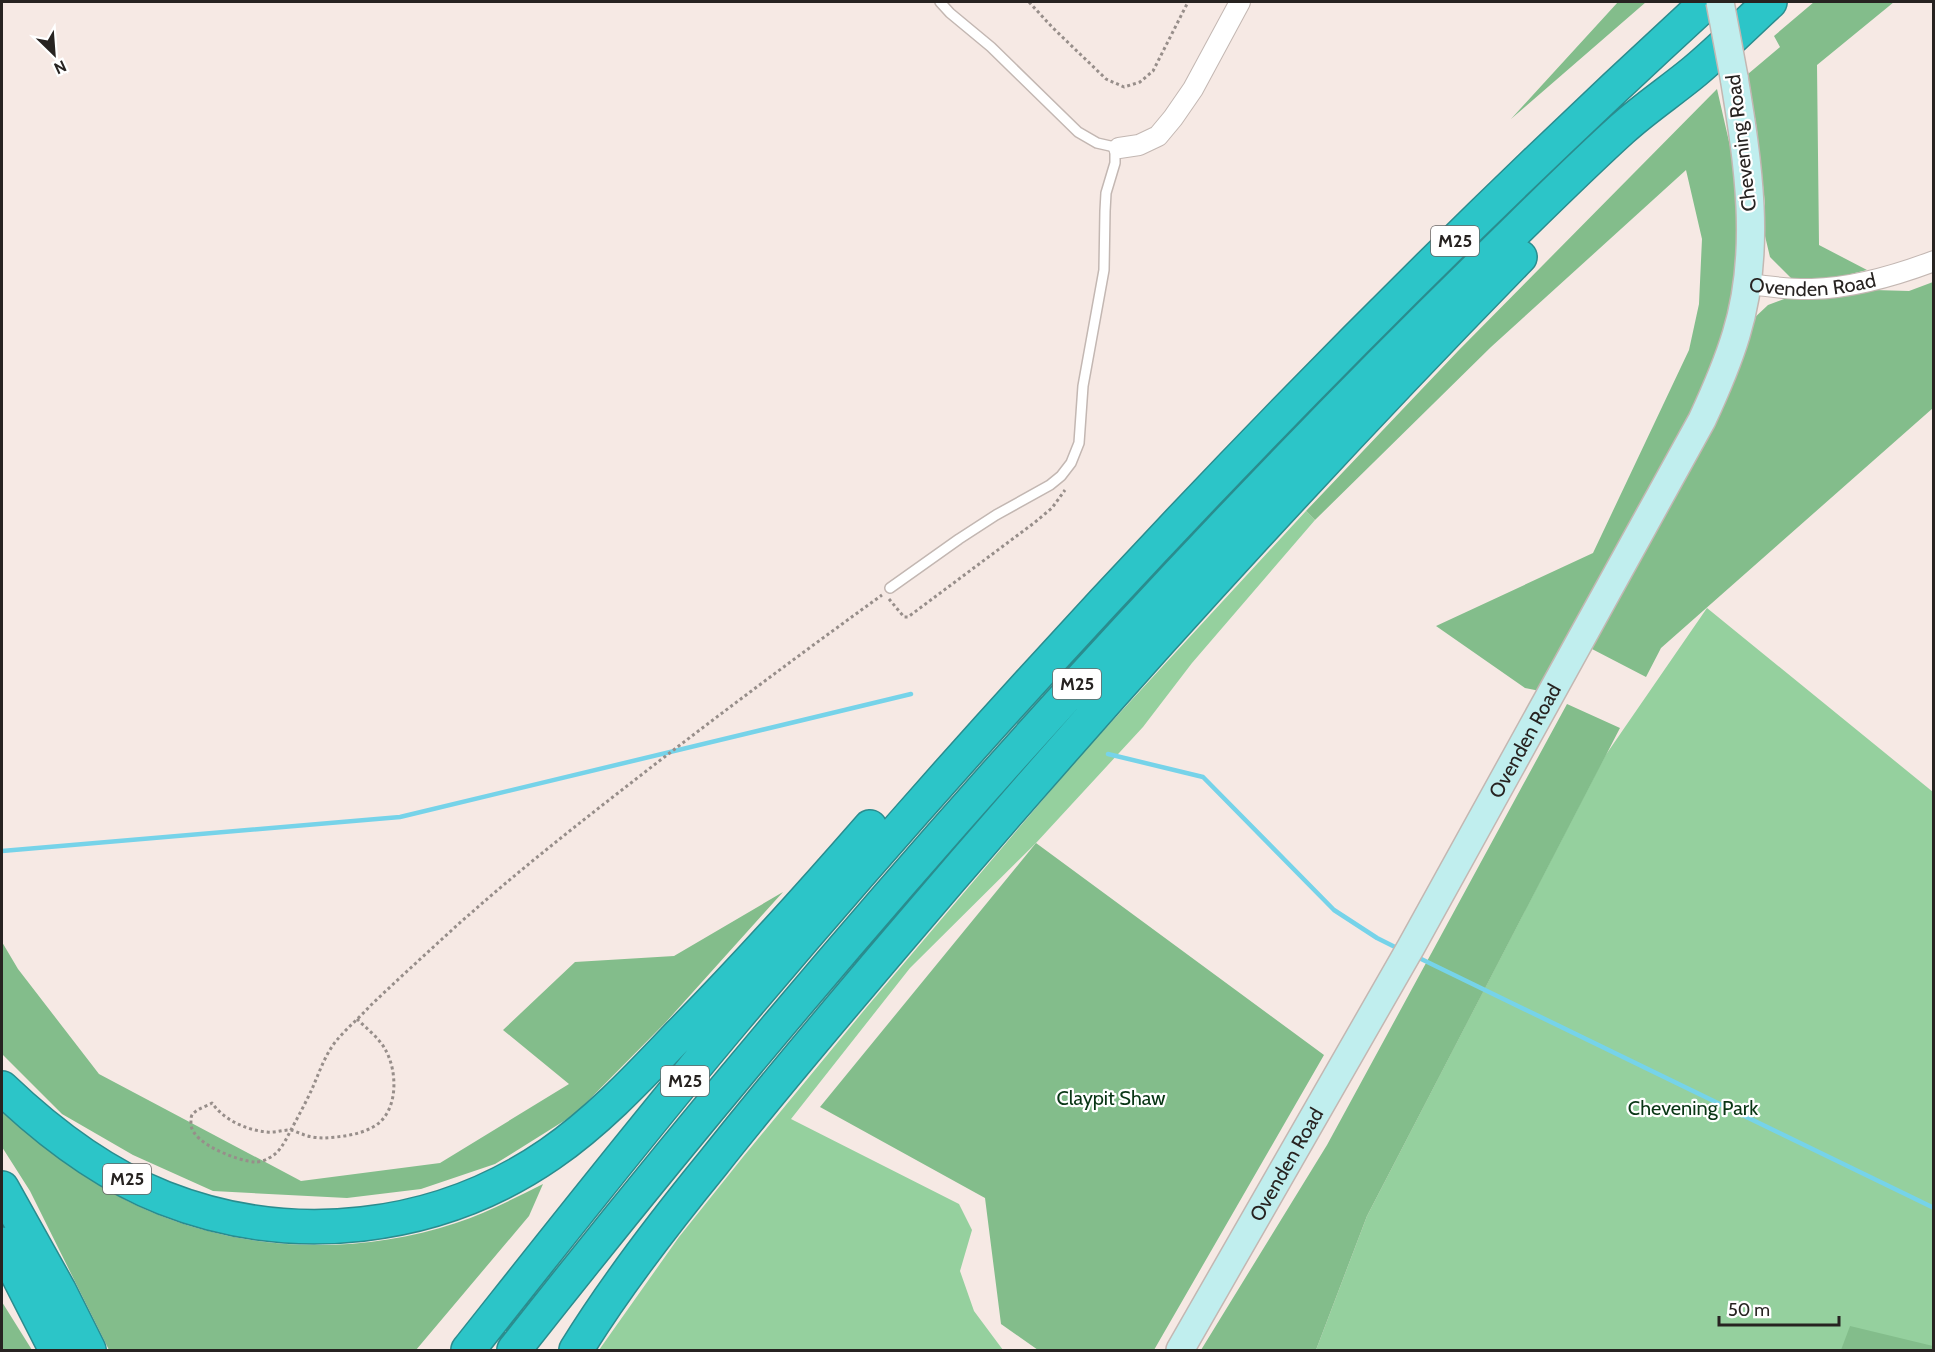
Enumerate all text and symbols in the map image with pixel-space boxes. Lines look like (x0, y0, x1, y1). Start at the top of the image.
north arrow (24, 24, 84, 84)
text: N (51, 56, 69, 78)
street label: Chevening Road (1721, 73, 1761, 213)
road number: M25 (1431, 226, 1479, 256)
street label: Ovenden Road (1748, 268, 1878, 301)
road number: M25 (1053, 669, 1101, 699)
street label: Ovenden Road (1484, 679, 1566, 802)
road number: M25 (661, 1066, 709, 1096)
park label: Claypit Shaw (1056, 1086, 1166, 1110)
park label: Chevening Park (1628, 1096, 1758, 1120)
street label: Ovenden Road (1244, 1103, 1328, 1225)
road number: M25 (103, 1164, 151, 1194)
scale bar (1719, 1289, 1839, 1327)
text: 50 m (1728, 1299, 1770, 1321)

